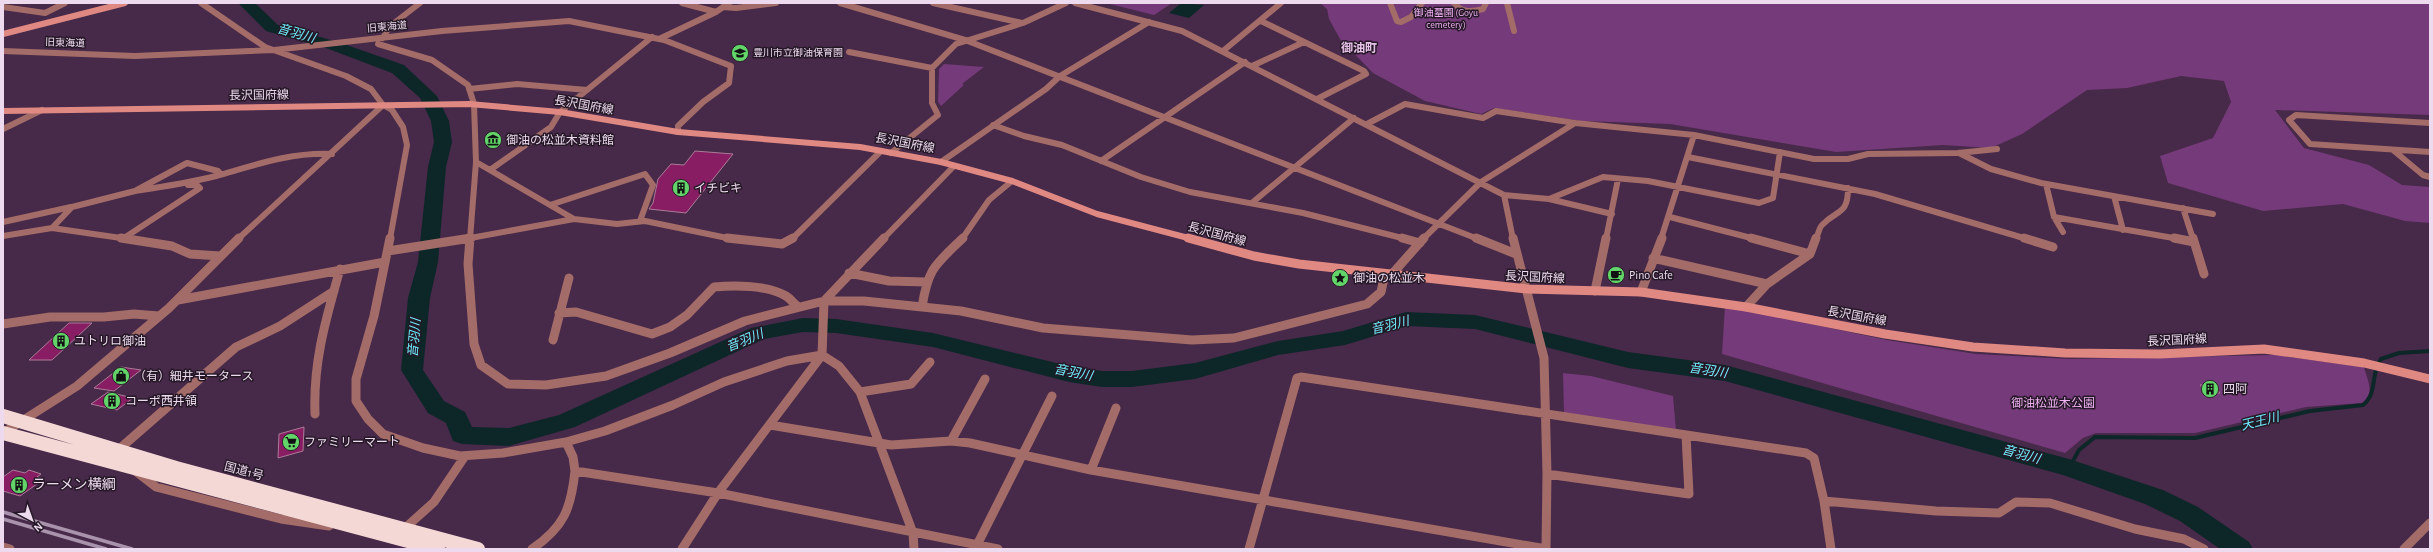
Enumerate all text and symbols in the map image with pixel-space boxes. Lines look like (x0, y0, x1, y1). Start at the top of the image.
park label: 御油墓園 (Goyu cemetery) (1414, 7, 1478, 30)
street label: 旧東海道 (367, 19, 407, 34)
water label: 音羽川 (275, 21, 319, 46)
street label: 旧東海道 (45, 36, 85, 49)
district label: 御油町 (1341, 41, 1377, 54)
school or university icon: 豊川市立御油保育園 (730, 43, 750, 63)
place label: 豊川市立御油保育園 (753, 47, 843, 58)
street label: 長沢国府線 (229, 87, 289, 102)
street label: 長沢国府線 (553, 93, 615, 116)
museum icon: 御油の松並木資料館 (483, 130, 503, 150)
street label: 長沢国府線 (874, 130, 936, 155)
place label: 御油の松並木資料館 (506, 133, 614, 146)
building icon: イチビキ (671, 178, 691, 198)
place label: イチビキ (694, 182, 742, 194)
street label: 長沢国府線 (1186, 219, 1248, 248)
cafe icon: Pino Cafe (1606, 265, 1626, 285)
place icon: 御油の松並木 (1330, 268, 1350, 288)
street label: 長沢国府線 (1505, 268, 1565, 285)
place label: Pino Cafe (1629, 269, 1673, 281)
place label: 御油の松並木 (1353, 271, 1425, 284)
street label: 長沢国府線 (1826, 304, 1888, 327)
water label: 音羽川 (1369, 314, 1412, 337)
water label: 音羽川 (406, 316, 423, 358)
water label: 音羽川 (724, 326, 767, 354)
building icon: ユトリロ御油 (51, 331, 71, 351)
street label: 長沢国府線 (2147, 331, 2207, 348)
place label: ユトリロ御油 (74, 334, 146, 347)
water label: 音羽川 (1688, 361, 1730, 381)
water label: 音羽川 (1053, 362, 1096, 383)
shop icon: （有）細井モータース (111, 366, 131, 386)
place label: （有）細井モータース (134, 369, 253, 382)
building icon: 四阿 (2200, 379, 2220, 399)
place label: 四阿 (2223, 382, 2247, 395)
building icon: コーポ西井領 (102, 391, 122, 411)
place label: コーポ西井領 (125, 394, 197, 407)
park label: 御油松並木公園 (2011, 396, 2095, 409)
water label: 天王川 (2239, 410, 2282, 433)
supermarket icon: ファミリーマート (281, 432, 301, 452)
place label: ファミリーマート (304, 436, 400, 448)
water label: 音羽川 (2000, 443, 2044, 467)
street label: 国道1号 (223, 459, 265, 482)
building icon: ラーメン横綱 (9, 475, 29, 495)
place label: ラーメン横綱 (32, 477, 115, 492)
north arrow (12, 500, 52, 540)
text: N (32, 521, 45, 534)

